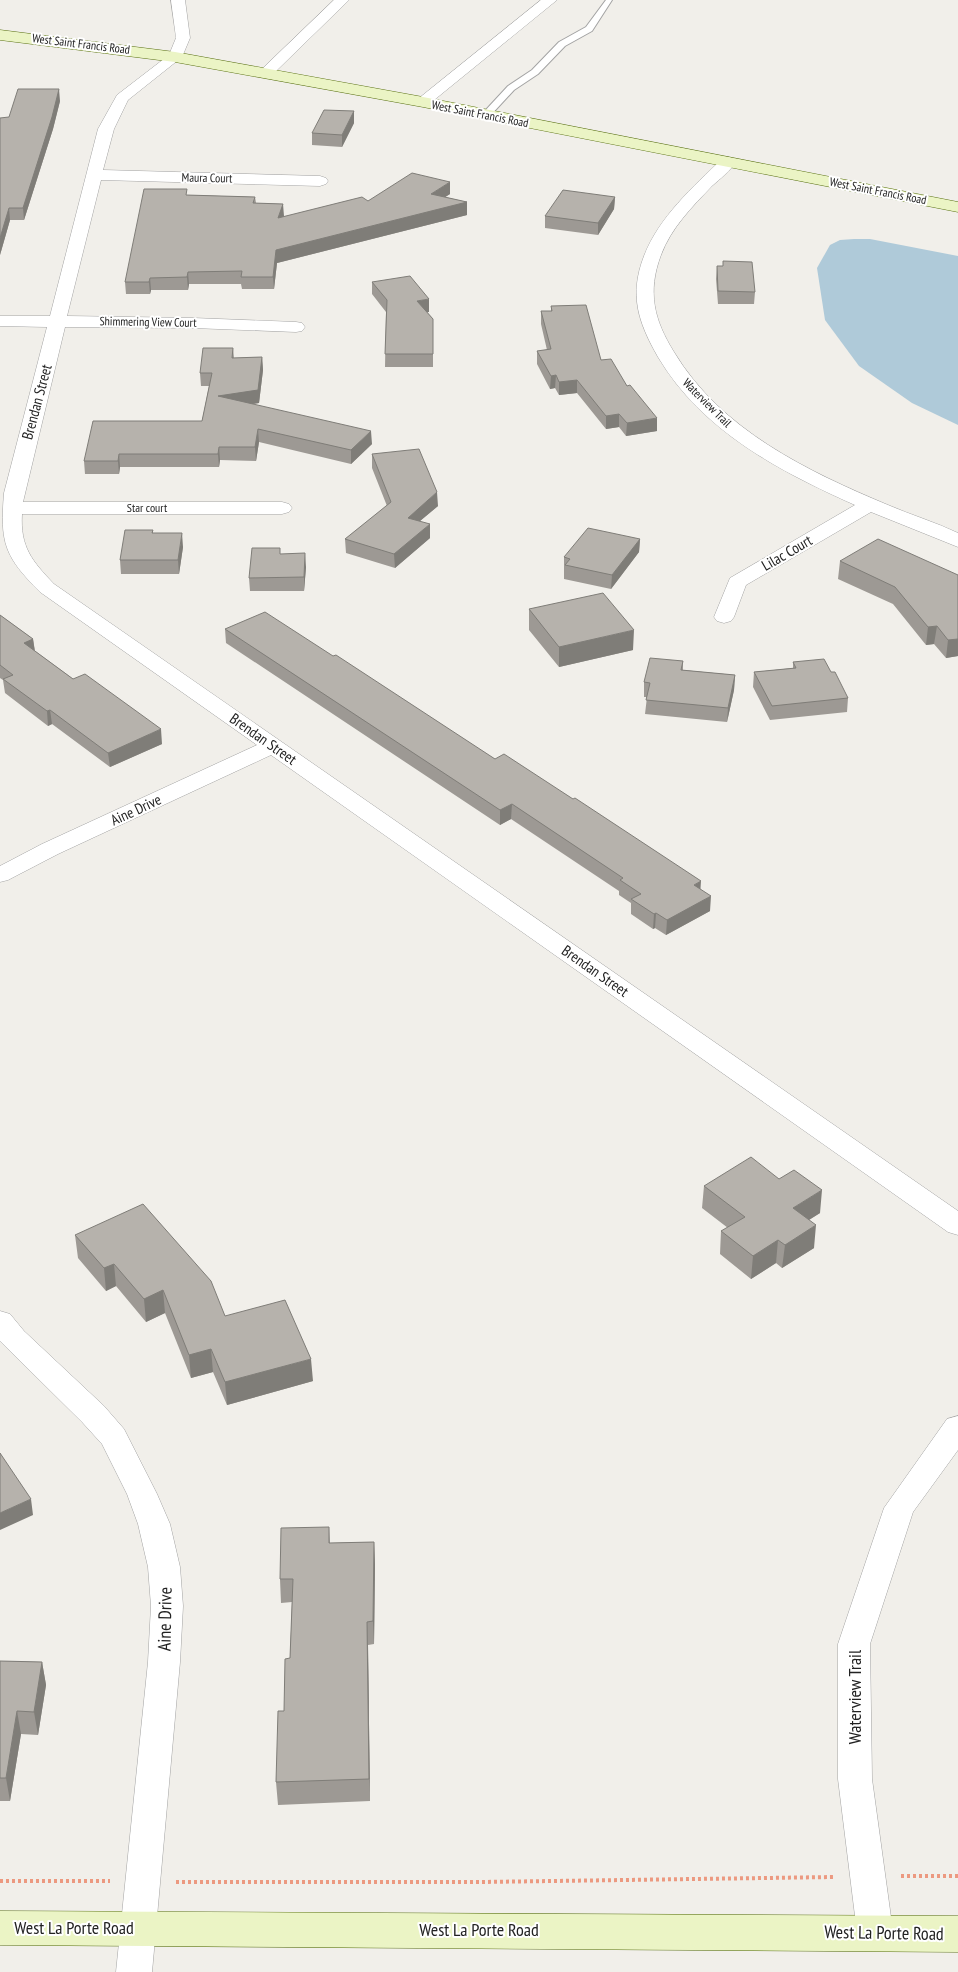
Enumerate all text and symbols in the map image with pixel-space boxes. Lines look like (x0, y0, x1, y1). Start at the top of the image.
street label: West Saint Francis Road (31, 30, 131, 57)
street label: West Saint Francis Road (430, 97, 530, 130)
street label: Maura Court (182, 170, 233, 185)
street label: West Saint Francis Road (828, 174, 928, 207)
street label: Shimmering View Court (99, 313, 197, 330)
street label: Brendan Street (17, 362, 56, 442)
street label: Waterview Trail (680, 375, 735, 430)
street label: Star court (127, 500, 168, 515)
street label: Lilac Court (758, 531, 815, 575)
street label: Brendan Street (226, 709, 300, 769)
street label: Aine Drive (107, 790, 164, 829)
street label: Brendan Street (558, 941, 632, 1001)
street label: Aine Drive (152, 1587, 177, 1651)
street label: Waterview Trail (843, 1649, 866, 1744)
street label: West La Porte Road (14, 1916, 134, 1939)
street label: West La Porte Road (419, 1918, 539, 1941)
street label: West La Porte Road (824, 1920, 944, 1945)

